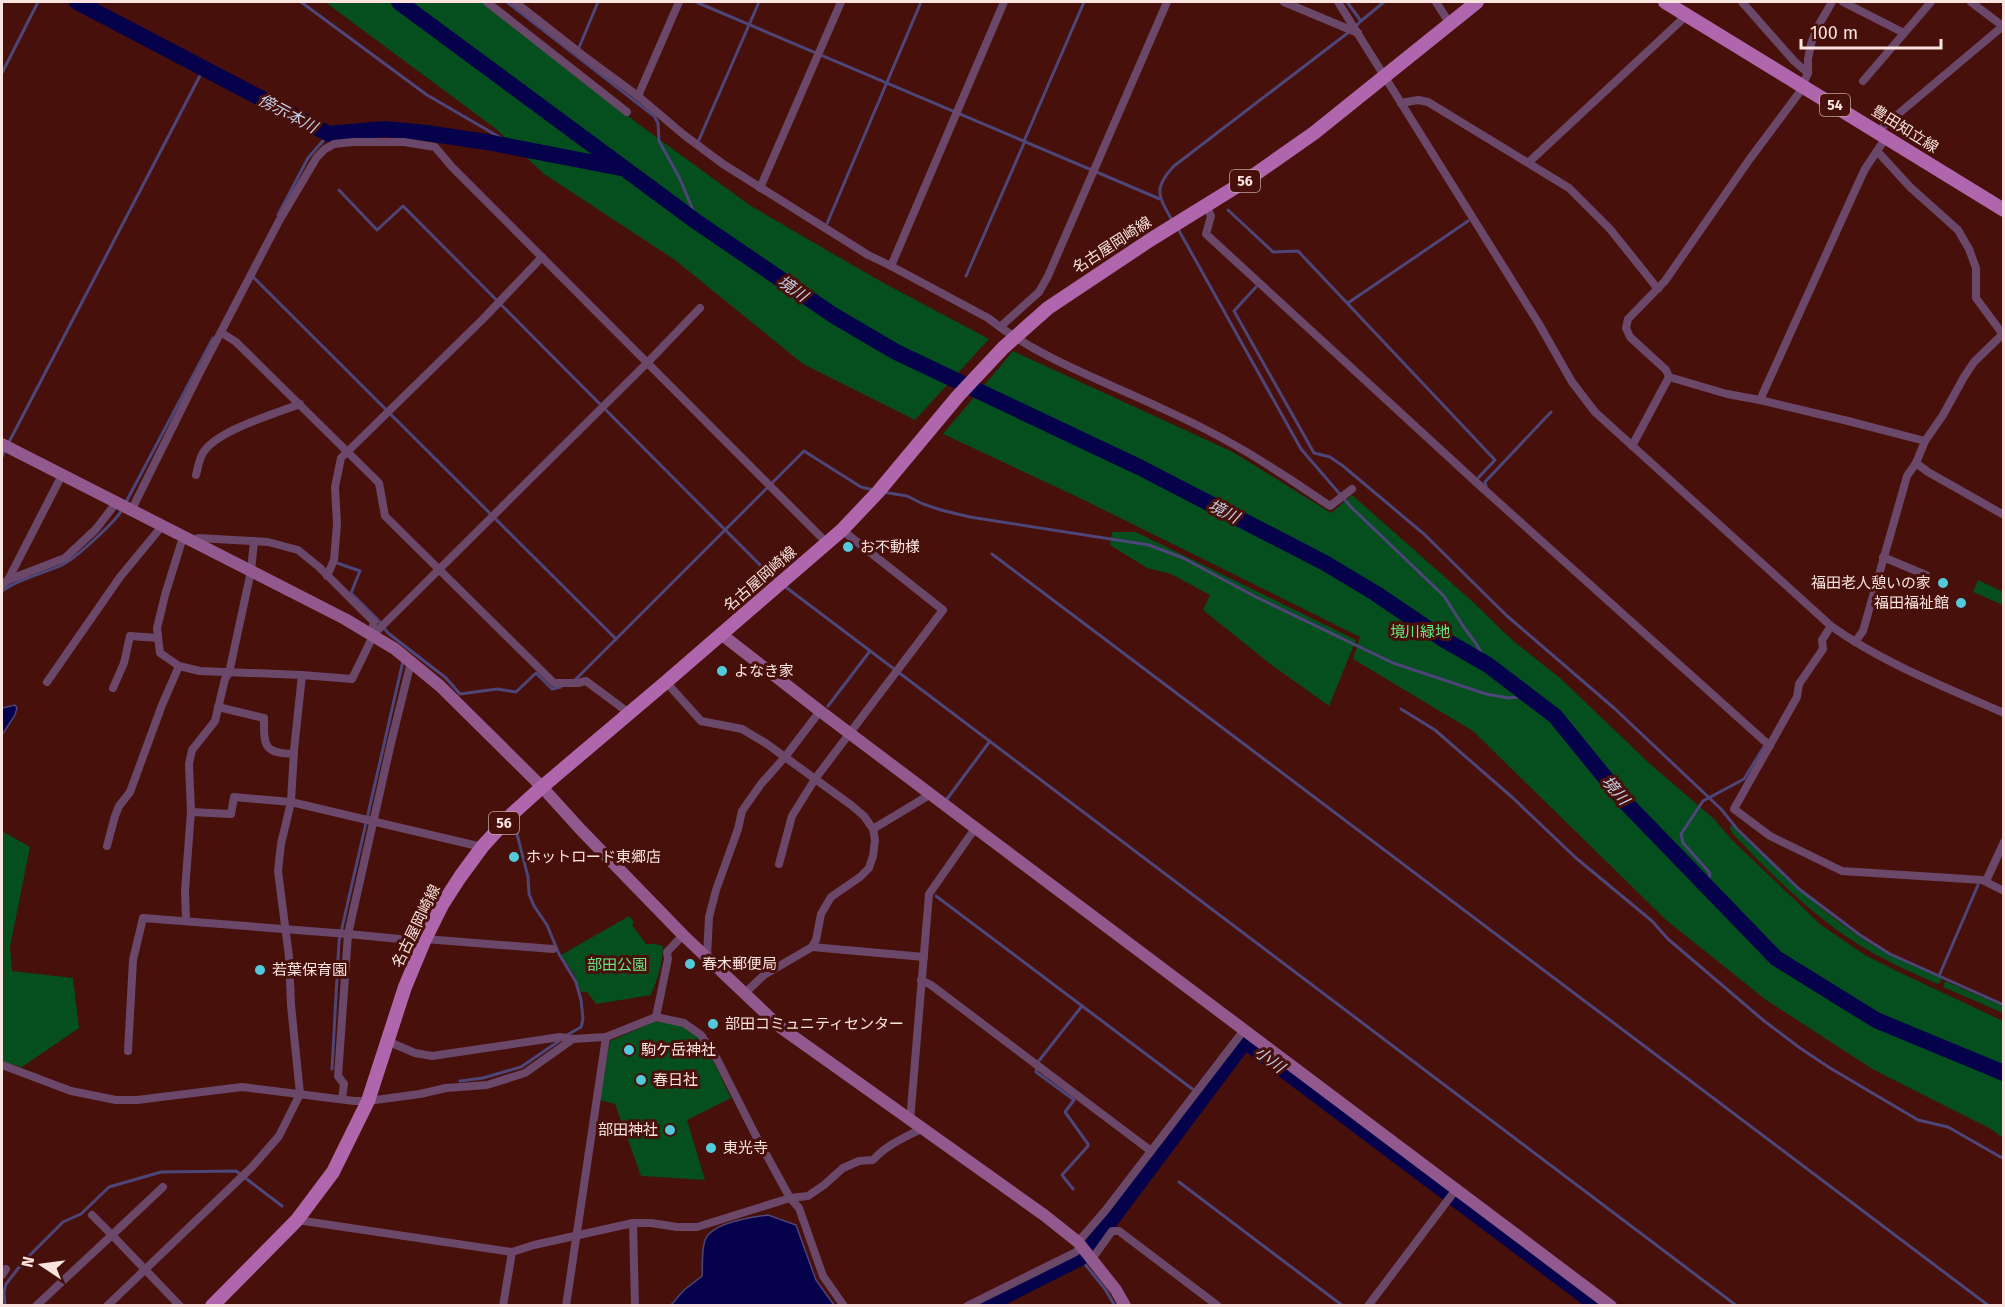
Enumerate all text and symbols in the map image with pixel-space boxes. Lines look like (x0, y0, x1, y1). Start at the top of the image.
scale bar (1801, 12, 1940, 50)
text: 100 m (1810, 22, 1858, 44)
water label: 傍示本川 (255, 90, 322, 138)
road number: 54 (1820, 94, 1850, 116)
street label: 豊田知立線 (1868, 101, 1942, 157)
road number: 56 (1230, 170, 1260, 192)
street label: 名古屋岡崎線 (1069, 213, 1155, 277)
water label: 境川 (774, 271, 813, 307)
water label: 境川 (1205, 496, 1244, 528)
place label: お不動様 (860, 538, 920, 556)
marker: お不動様 (841, 540, 855, 554)
street label: 名古屋岡崎線 (720, 543, 800, 615)
place label: 福田老人憩いの家 (1811, 574, 1931, 592)
marker: 福田老人憩いの家 (1936, 576, 1950, 590)
place label: 福田福祉館 (1874, 594, 1949, 612)
marker: 福田福祉館 (1954, 596, 1968, 610)
park label: 境川緑地 (1390, 623, 1450, 641)
place label: よなき家 (734, 662, 794, 680)
marker: よなき家 (715, 664, 729, 678)
water label: 境川 (1598, 772, 1634, 810)
road number: 56 (489, 812, 519, 834)
place label: ホットロード東郷店 (526, 848, 661, 866)
marker: ホットロード東郷店 (507, 850, 521, 864)
street label: 名古屋岡崎線 (388, 882, 444, 970)
place label: 春木郵便局 (702, 955, 777, 973)
park label: 部田公園 (587, 956, 647, 974)
marker: 春木郵便局 (683, 957, 697, 971)
place label: 若葉保育園 (272, 961, 347, 979)
marker: 若葉保育園 (253, 963, 267, 977)
place label: 部田コミュニティセンター (725, 1015, 904, 1033)
marker: 部田コミュニティセンター (706, 1017, 720, 1031)
place label: 駒ケ岳神社 (641, 1041, 716, 1059)
water label: 小川 (1251, 1042, 1290, 1078)
marker: 駒ケ岳神社 (622, 1043, 636, 1057)
place label: 春日社 (653, 1071, 698, 1089)
marker: 春日社 (634, 1073, 648, 1087)
place label: 部田神社 (598, 1121, 658, 1139)
marker: 部田神社 (663, 1123, 677, 1137)
place label: 東光寺 (723, 1139, 768, 1157)
marker: 東光寺 (704, 1141, 718, 1155)
north arrow (12, 1235, 72, 1295)
text: N (17, 1254, 38, 1269)

